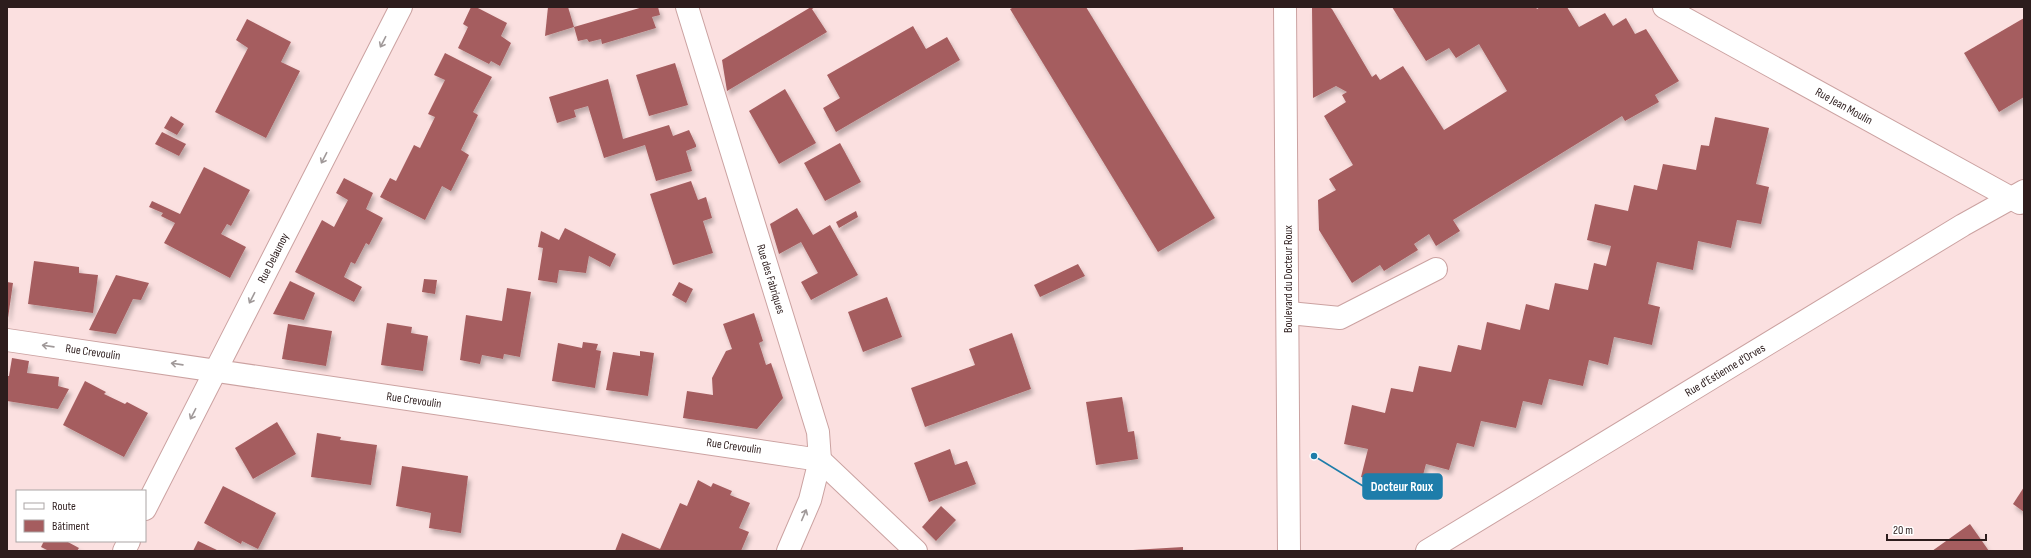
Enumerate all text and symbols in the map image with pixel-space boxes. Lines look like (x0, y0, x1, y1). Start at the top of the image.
one-way arrow (379, 36, 386, 48)
street label: Rue Jean Moulin (1812, 85, 1875, 128)
one-way arrow (320, 151, 327, 163)
street label: Boulevard du Docteur Roux (1281, 225, 1296, 333)
street label: Rue Delaunoy (254, 230, 293, 286)
street label: Rue des Fabriques (753, 242, 788, 316)
one-way arrow (248, 292, 255, 304)
street label: Rue Crevoulin (64, 341, 121, 364)
street label: Rue d'Estienne d'Orves (1682, 341, 1768, 400)
one-way arrow (42, 342, 55, 350)
one-way arrow (171, 360, 184, 368)
street label: Rue Crevoulin (385, 389, 442, 412)
one-way arrow (189, 408, 196, 420)
street label: Rue Crevoulin (705, 435, 762, 458)
callout: Docteur Roux (1363, 474, 1442, 499)
text: Docteur Roux (1371, 479, 1434, 495)
legend (16, 490, 146, 542)
text: Route (52, 499, 76, 514)
one-way arrow (800, 510, 808, 522)
scale bar (1887, 516, 1986, 542)
text: Bâtiment (52, 519, 90, 534)
text: 20 m (1893, 523, 1913, 538)

